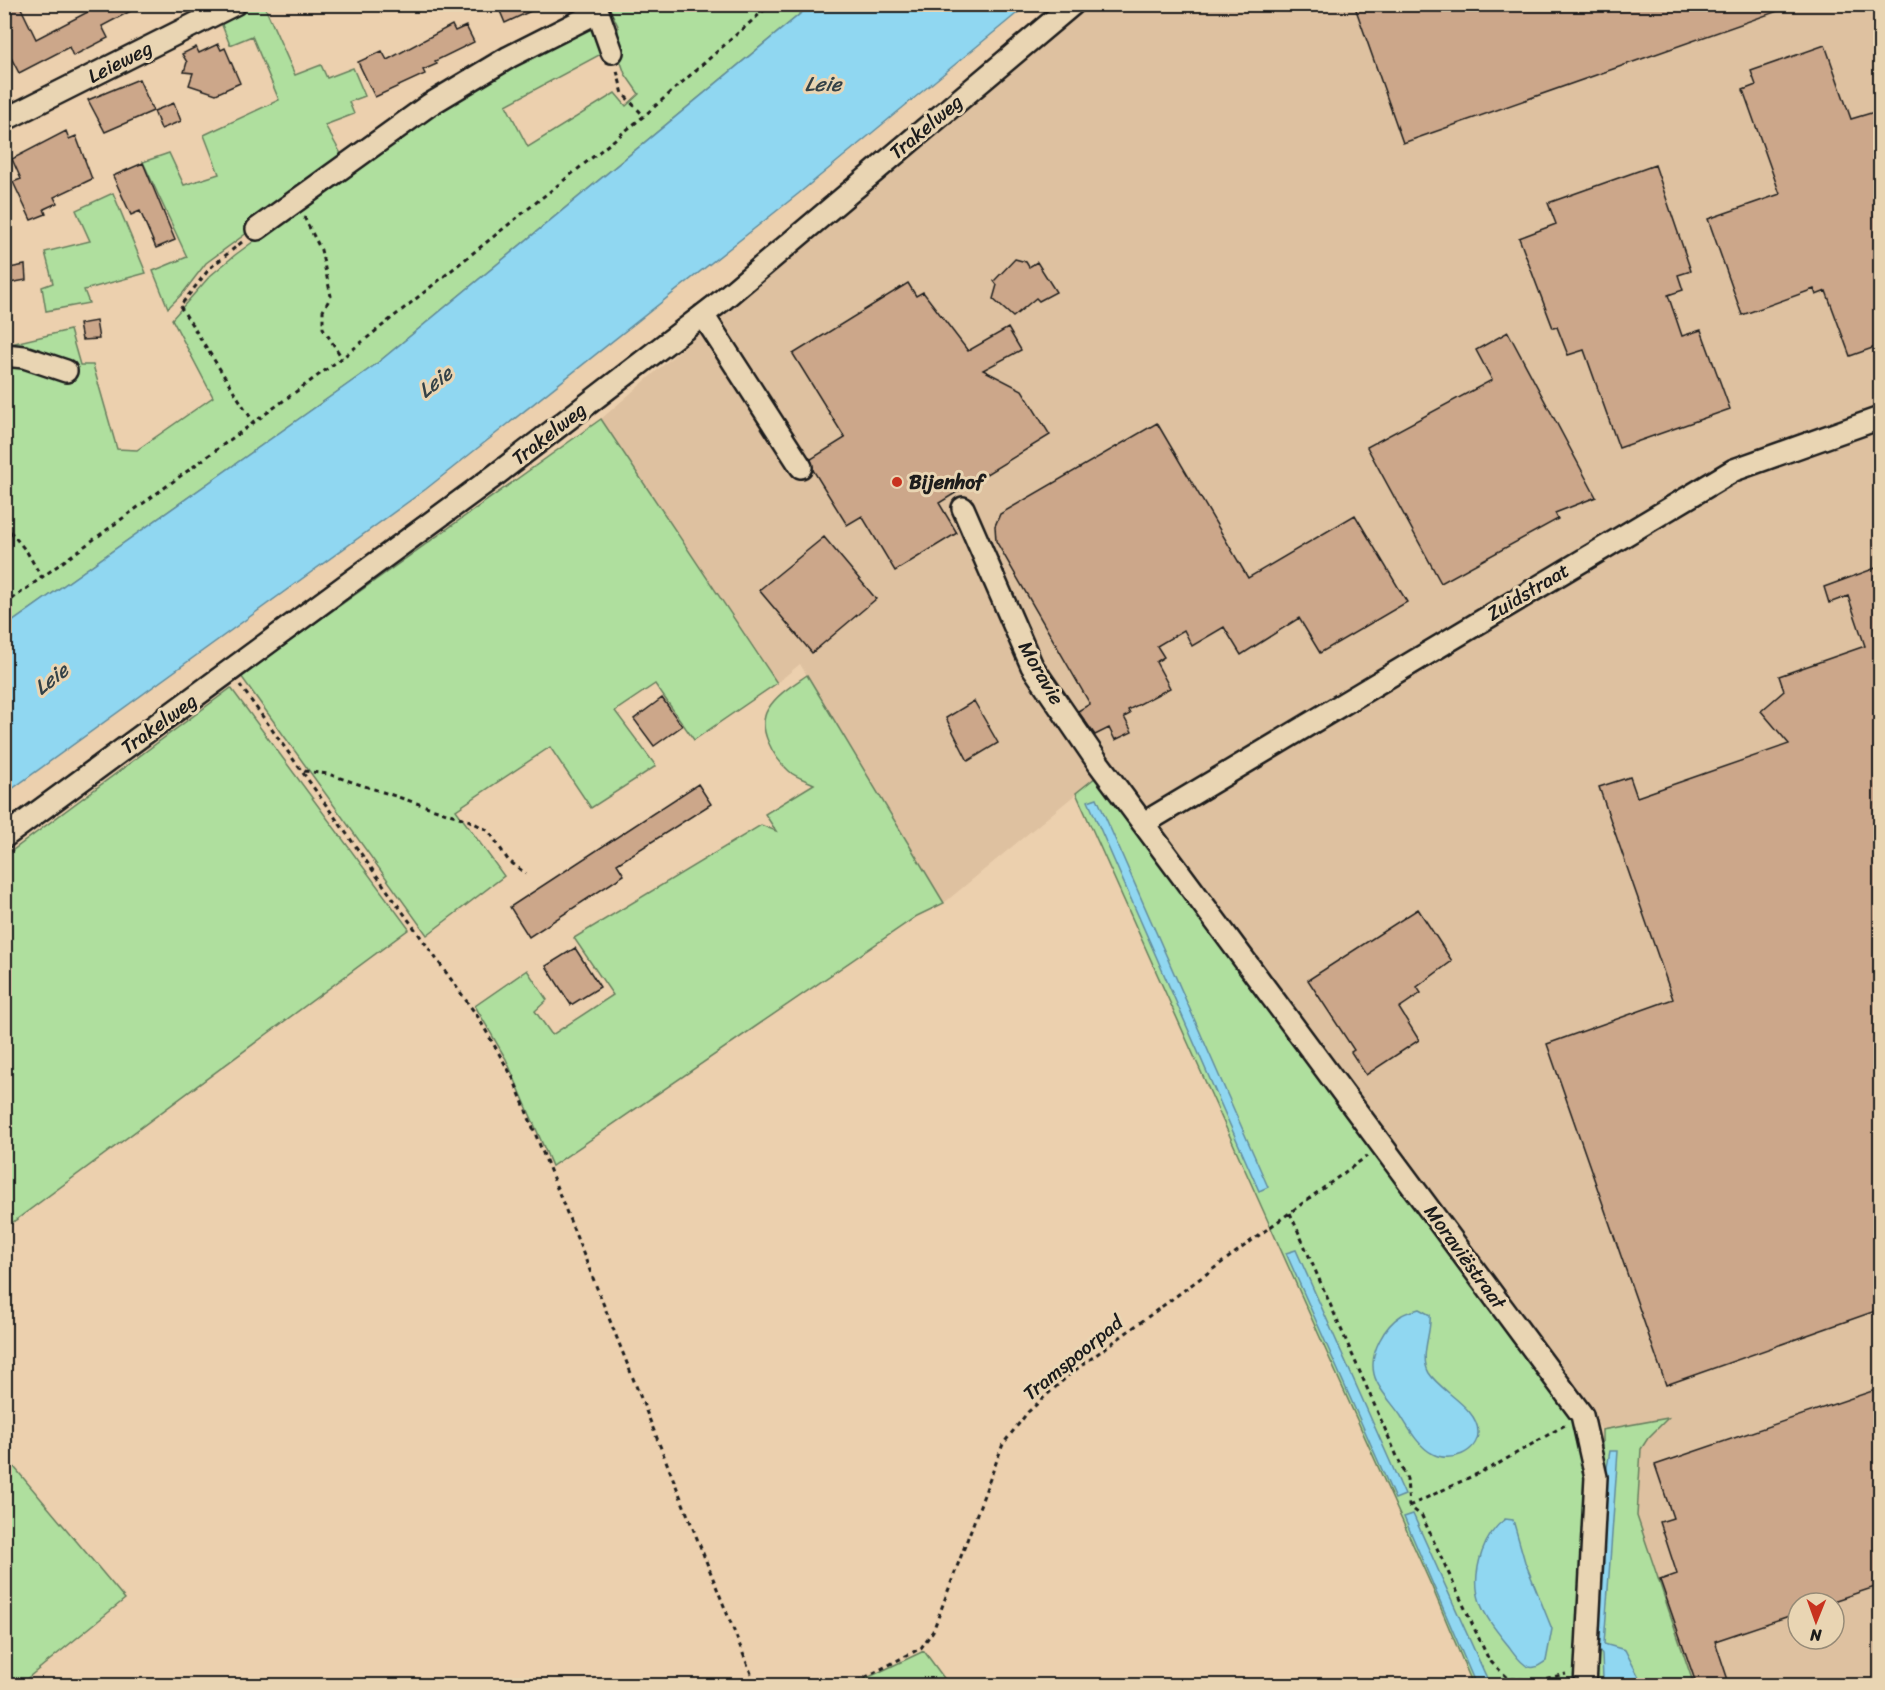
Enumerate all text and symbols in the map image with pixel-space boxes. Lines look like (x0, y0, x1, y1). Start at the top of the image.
street label: Leieweg (81, 31, 159, 93)
water label: Leie (805, 65, 843, 103)
street label: Trakelweg (881, 85, 971, 169)
water label: Leie (409, 355, 463, 408)
street label: Trakelweg (504, 393, 594, 475)
place label: Bijenhof (909, 465, 987, 500)
marker: Bijenhof (890, 475, 904, 489)
street label: Zuidstraat (1480, 553, 1577, 631)
street label: Moravie (1008, 634, 1074, 712)
water label: Leie (25, 652, 79, 705)
street label: Trakelweg (113, 684, 205, 764)
street label: Moraviëstraat (1415, 1197, 1516, 1318)
street label: Tramspoorpad (1015, 1305, 1132, 1410)
north arrow (1786, 1591, 1846, 1651)
text: N (1809, 1621, 1823, 1650)

